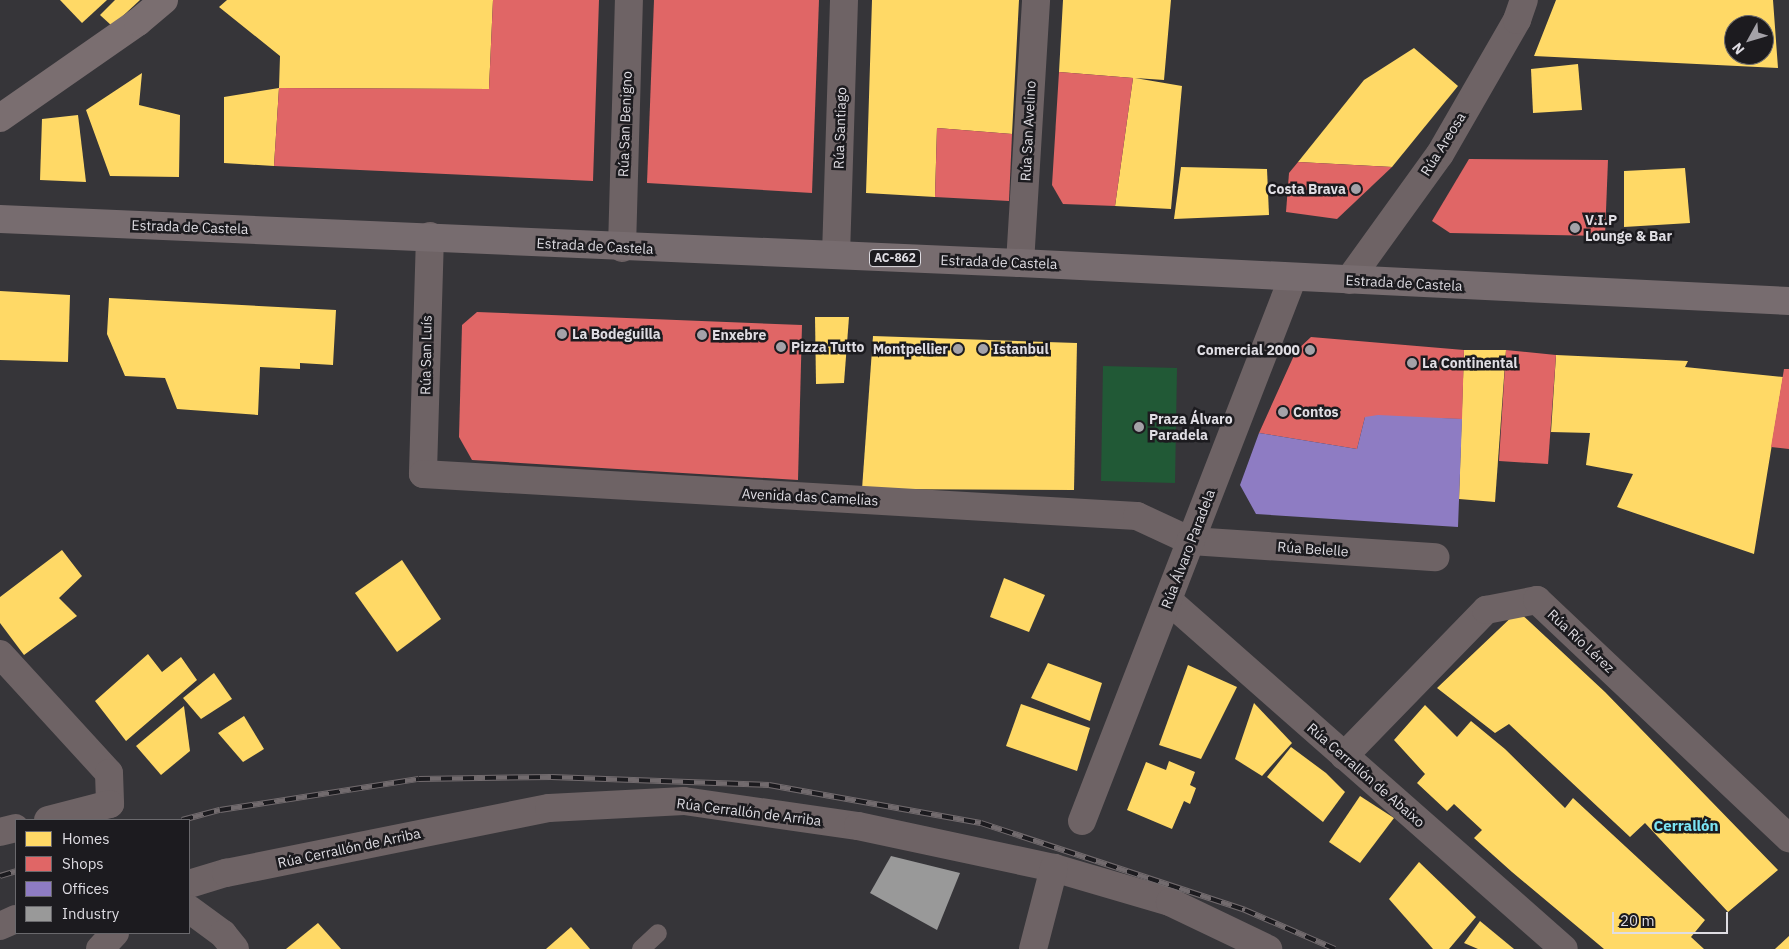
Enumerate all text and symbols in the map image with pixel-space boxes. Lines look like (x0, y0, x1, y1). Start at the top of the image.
north arrow (1724, 15, 1774, 65)
text: N (1728, 39, 1748, 58)
street label: Rúa San Benigno (615, 71, 635, 177)
street label: Rúa San Avelino (1017, 80, 1039, 182)
street label: Rúa Santiago (830, 87, 850, 169)
street label: Rúa Areosa (1417, 109, 1469, 179)
place label: Costa Brava (1267, 181, 1346, 197)
marker: Costa Brava (1350, 183, 1362, 195)
place label: V.I.P Lounge & Bar (1585, 212, 1672, 244)
street label: Estrada de Castela (131, 217, 249, 237)
marker: V.I.P Lounge & Bar (1569, 222, 1581, 234)
street label: Estrada de Castela (536, 235, 654, 257)
road number: AC-862 (869, 248, 921, 268)
street label: Estrada de Castela (940, 252, 1058, 272)
street label: Estrada de Castela (1345, 272, 1463, 294)
street label: Rúa San Luís (417, 315, 435, 395)
place label: La Bodeguilla (572, 326, 661, 342)
place label: Enxebre (712, 327, 766, 343)
marker: La Bodeguilla (556, 328, 568, 340)
marker: Enxebre (696, 329, 708, 341)
place label: Pizza Tutto (791, 339, 864, 355)
marker: Pizza Tutto (775, 341, 787, 353)
place label: Montpellier (873, 341, 948, 357)
place label: Istanbul (993, 341, 1049, 357)
place label: Comercial 2000 (1197, 342, 1300, 358)
marker: Montpellier (952, 343, 964, 355)
marker: Istanbul (977, 343, 989, 355)
marker: Comercial 2000 (1304, 344, 1316, 356)
place label: La Continental (1422, 355, 1518, 371)
marker: La Continental (1406, 357, 1418, 369)
place label: Contos (1293, 404, 1339, 420)
marker: Contos (1277, 406, 1289, 418)
place label: Praza Álvaro Paradela (1149, 411, 1233, 444)
marker: Praza Álvaro Paradela (1133, 421, 1145, 433)
street label: Avenida das Camelias (741, 485, 879, 509)
street label: Rúa Álvaro Paradela (1158, 487, 1218, 611)
street label: Rúa Belelle (1277, 538, 1349, 560)
street label: Rúa Río Lérez (1544, 606, 1618, 676)
street label: Rúa Cerrallón de Abaixo (1304, 719, 1428, 831)
street label: Rúa Cerrallón de Arriba (676, 795, 822, 829)
district label: Cerrallón (1653, 817, 1719, 835)
legend (15, 819, 190, 934)
street label: Rúa Cerrallón de Arriba (276, 825, 422, 871)
text: Homes (62, 829, 110, 848)
text: Shops (62, 854, 104, 873)
text: Offices (62, 879, 109, 898)
scale bar (1614, 902, 1730, 934)
text: Industry (62, 904, 119, 923)
text: 20 m (1620, 911, 1655, 930)

